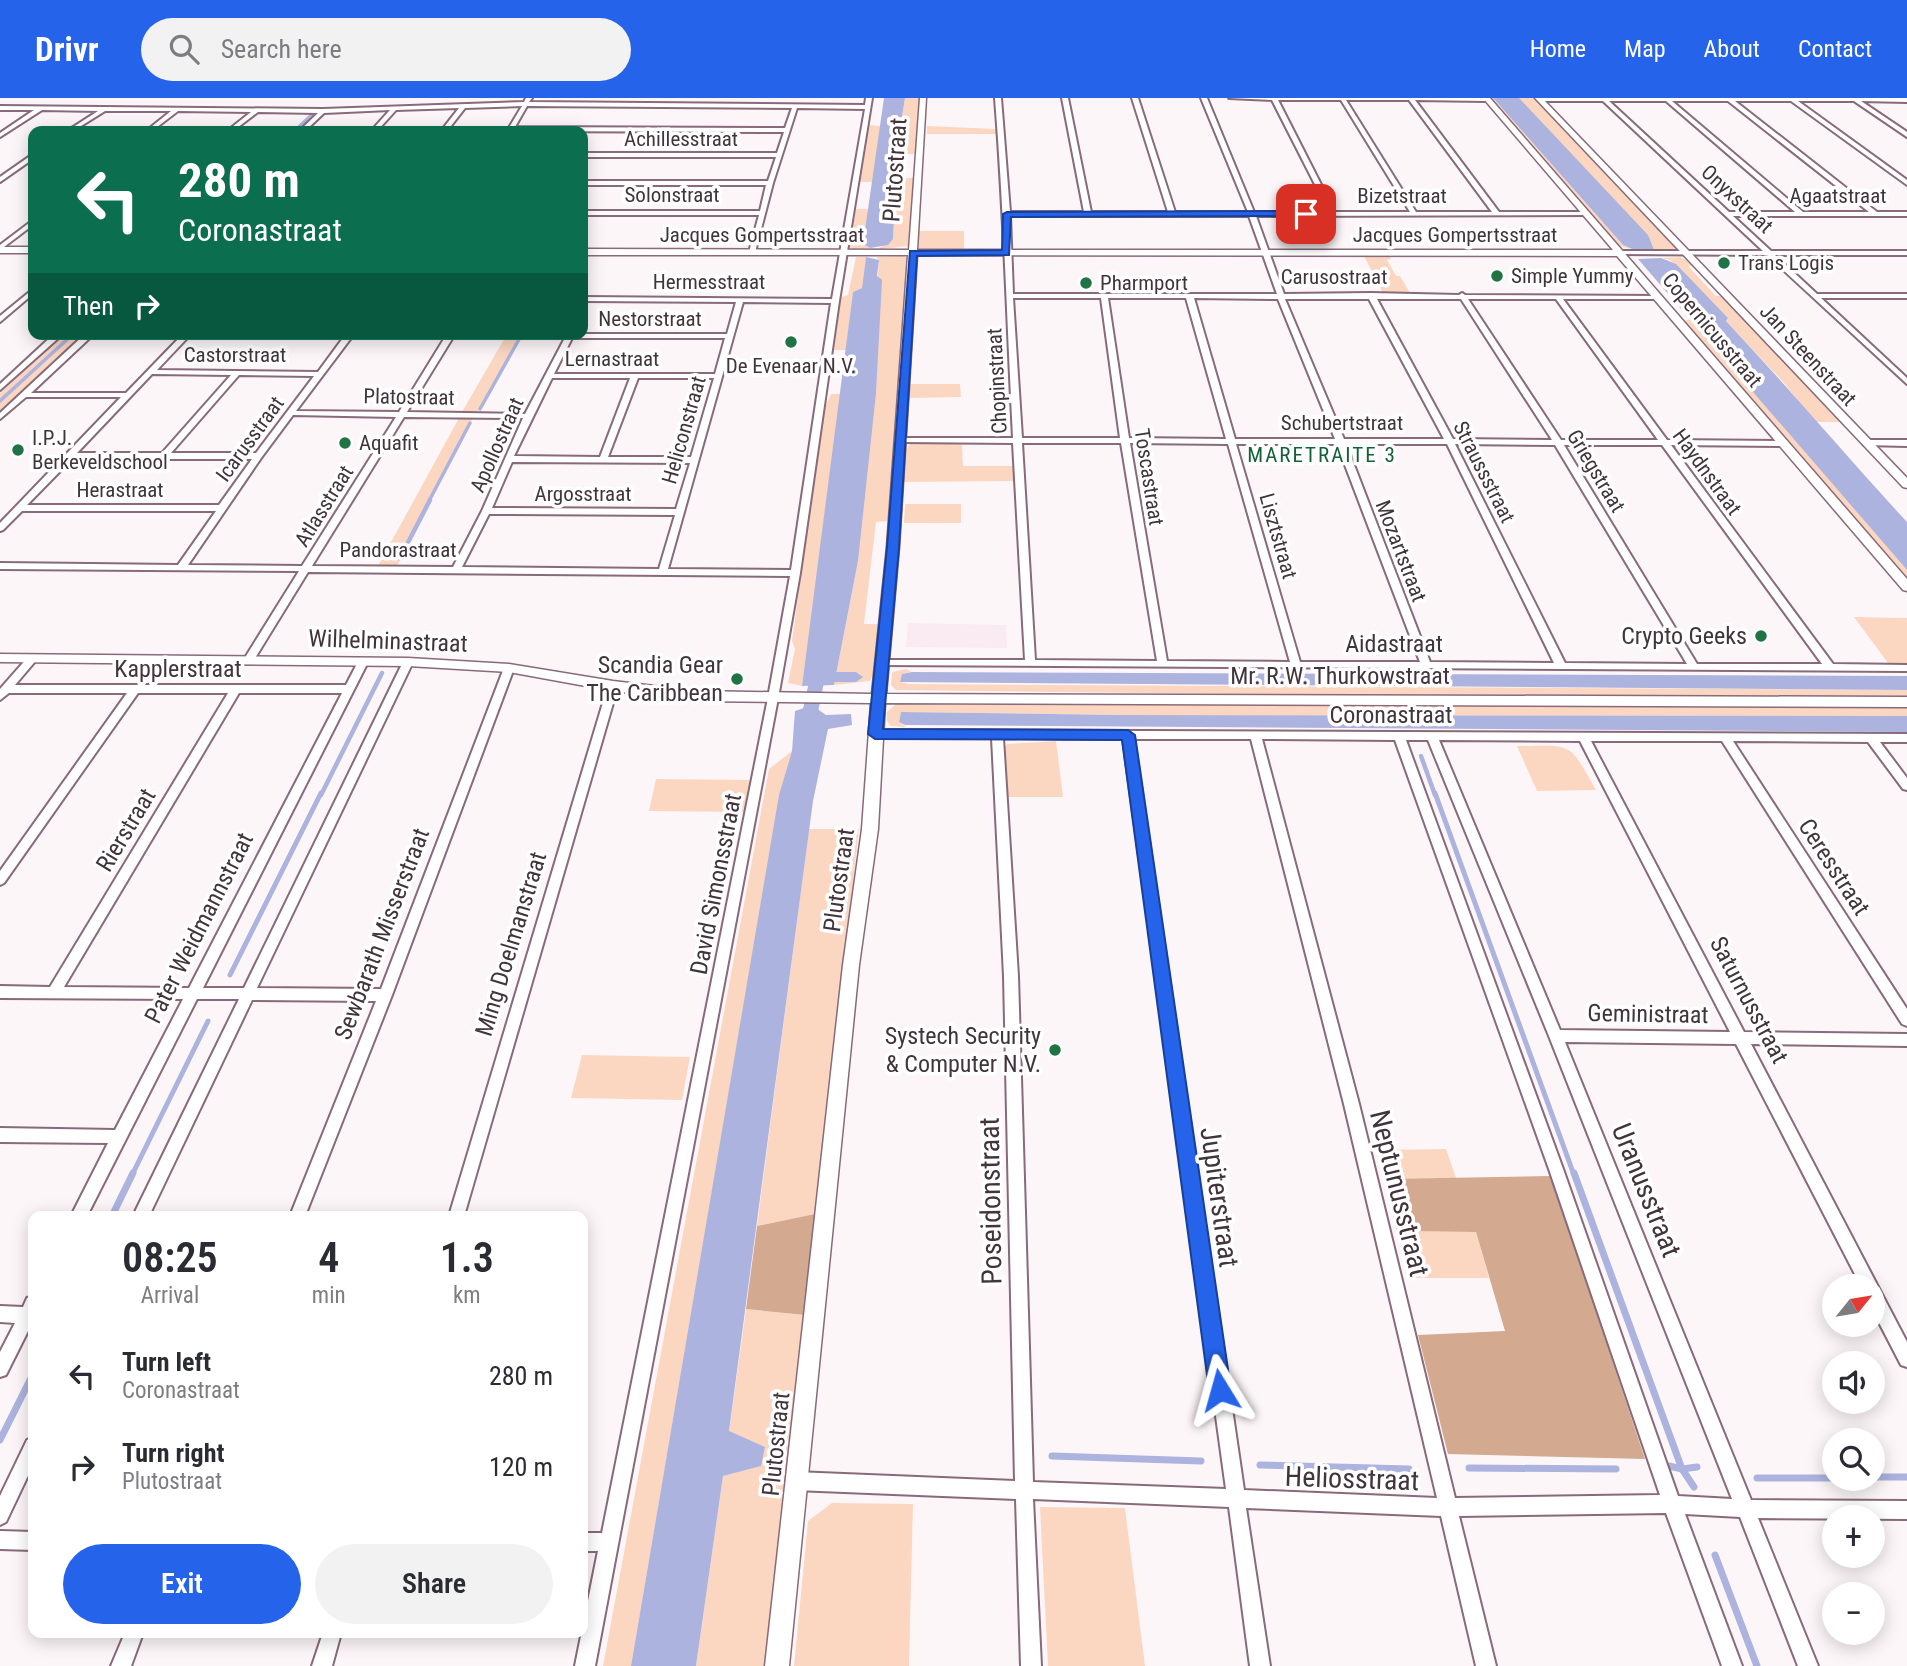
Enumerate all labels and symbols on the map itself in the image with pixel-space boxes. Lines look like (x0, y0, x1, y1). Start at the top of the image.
street label: Plutostraat (877, 117, 913, 223)
street label: Achillesstraat (624, 127, 738, 151)
street label: Onyxstraat (1696, 160, 1778, 238)
street label: Solonstraat (624, 183, 720, 207)
pin (1276, 184, 1336, 244)
street label: Bizetstraat (1357, 184, 1447, 208)
street label: Agaatstraat (1790, 184, 1886, 208)
street label: Jacques Gompertsstraat (660, 223, 864, 247)
street label: Jacques Gompertsstraat (1353, 223, 1557, 247)
place label: Trans Logis (1738, 251, 1834, 275)
marker: Trans Logis (1716, 255, 1732, 271)
place label: Simple Yummy (1511, 264, 1634, 288)
street label: Carusostraat (1281, 265, 1387, 289)
marker: Simple Yummy (1489, 268, 1505, 284)
street label: Copernicusstraat (1657, 268, 1767, 392)
street label: Hermesstraat (653, 270, 765, 294)
place label: Pharmport (1100, 271, 1188, 295)
marker: Pharmport (1078, 275, 1094, 291)
street label: Jan Steenstraat (1755, 299, 1861, 411)
street label: Nestorstraat (598, 307, 702, 331)
street label: Chopinstraat (982, 327, 1012, 435)
marker: De Evenaar N.V. (783, 334, 799, 350)
street label: Castorstraat (184, 343, 286, 367)
street label: Lernastraat (565, 347, 659, 371)
place label: De Evenaar N.V. (726, 354, 856, 378)
street label: Heliconstraat (657, 373, 711, 487)
street label: Platostraat (363, 384, 455, 410)
street label: Icarusstraat (211, 392, 289, 486)
street label: Apollostraat (465, 394, 529, 496)
street label: Schubertstraat (1281, 411, 1403, 435)
street label: Straussstraat (1448, 417, 1520, 527)
street label: Haydnstraat (1668, 424, 1746, 520)
street label: Griegstraat (1562, 425, 1630, 517)
place label: I.P.J. Berkeveldschool (32, 426, 168, 474)
street label: Toscastraat (1129, 427, 1169, 527)
place label: Aquafit (359, 431, 418, 455)
marker: Aquafit (337, 435, 353, 451)
marker: I.P.J. Berkeveldschool (10, 442, 26, 458)
district label: MARETRAITE 3 (1247, 443, 1397, 467)
street label: Atlasstraat (290, 461, 358, 551)
street label: Herastraat (76, 478, 164, 502)
street label: Argosstraat (535, 482, 631, 506)
street label: Lisztstraat (1254, 490, 1302, 582)
street label: Mozartstraat (1371, 497, 1431, 605)
street label: Pandorastraat (340, 538, 456, 562)
place label: Crypto Geeks (1621, 622, 1747, 650)
street label: Wilhelminastraat (308, 624, 468, 658)
marker: Crypto Geeks (1753, 628, 1769, 644)
street label: Aidastraat (1345, 630, 1443, 658)
place label: Scandia Gear The Caribbean (586, 651, 723, 707)
street label: Kapplerstraat (114, 655, 242, 683)
street label: Mr. R.W. Thurkowstraat (1230, 662, 1450, 690)
marker: Scandia Gear The Caribbean (729, 671, 745, 687)
street label: Coronastraat (1330, 701, 1452, 729)
street label: Rierstraat (90, 783, 162, 877)
street label: David Simonsstraat (685, 791, 747, 977)
street label: Ceresstraat (1793, 814, 1875, 920)
street label: Sewbarath Misserstraat (329, 824, 435, 1044)
street label: Plutostraat (818, 826, 860, 934)
street label: Pater Weidmannstraat (139, 828, 259, 1028)
street label: Ming Doelmanstraat (470, 848, 552, 1040)
street label: Saturnusstraat (1704, 932, 1794, 1068)
street label: Geministraat (1587, 999, 1709, 1029)
place label: Systech Security & Computer N.V. (885, 1022, 1041, 1078)
marker: Systech Security & Computer N.V. (1047, 1042, 1063, 1058)
street label: Neptunusstraat (1363, 1107, 1436, 1280)
street label: Poseidonstraat (973, 1117, 1008, 1285)
street label: Uranusstraat (1605, 1119, 1688, 1262)
street label: Jupiterstraat (1193, 1125, 1246, 1269)
north arrow (1822, 1274, 1885, 1337)
position arrow (1183, 1353, 1257, 1427)
street label: Plutostraat (757, 1391, 795, 1497)
street label: Heliosstraat (1284, 1460, 1420, 1497)

